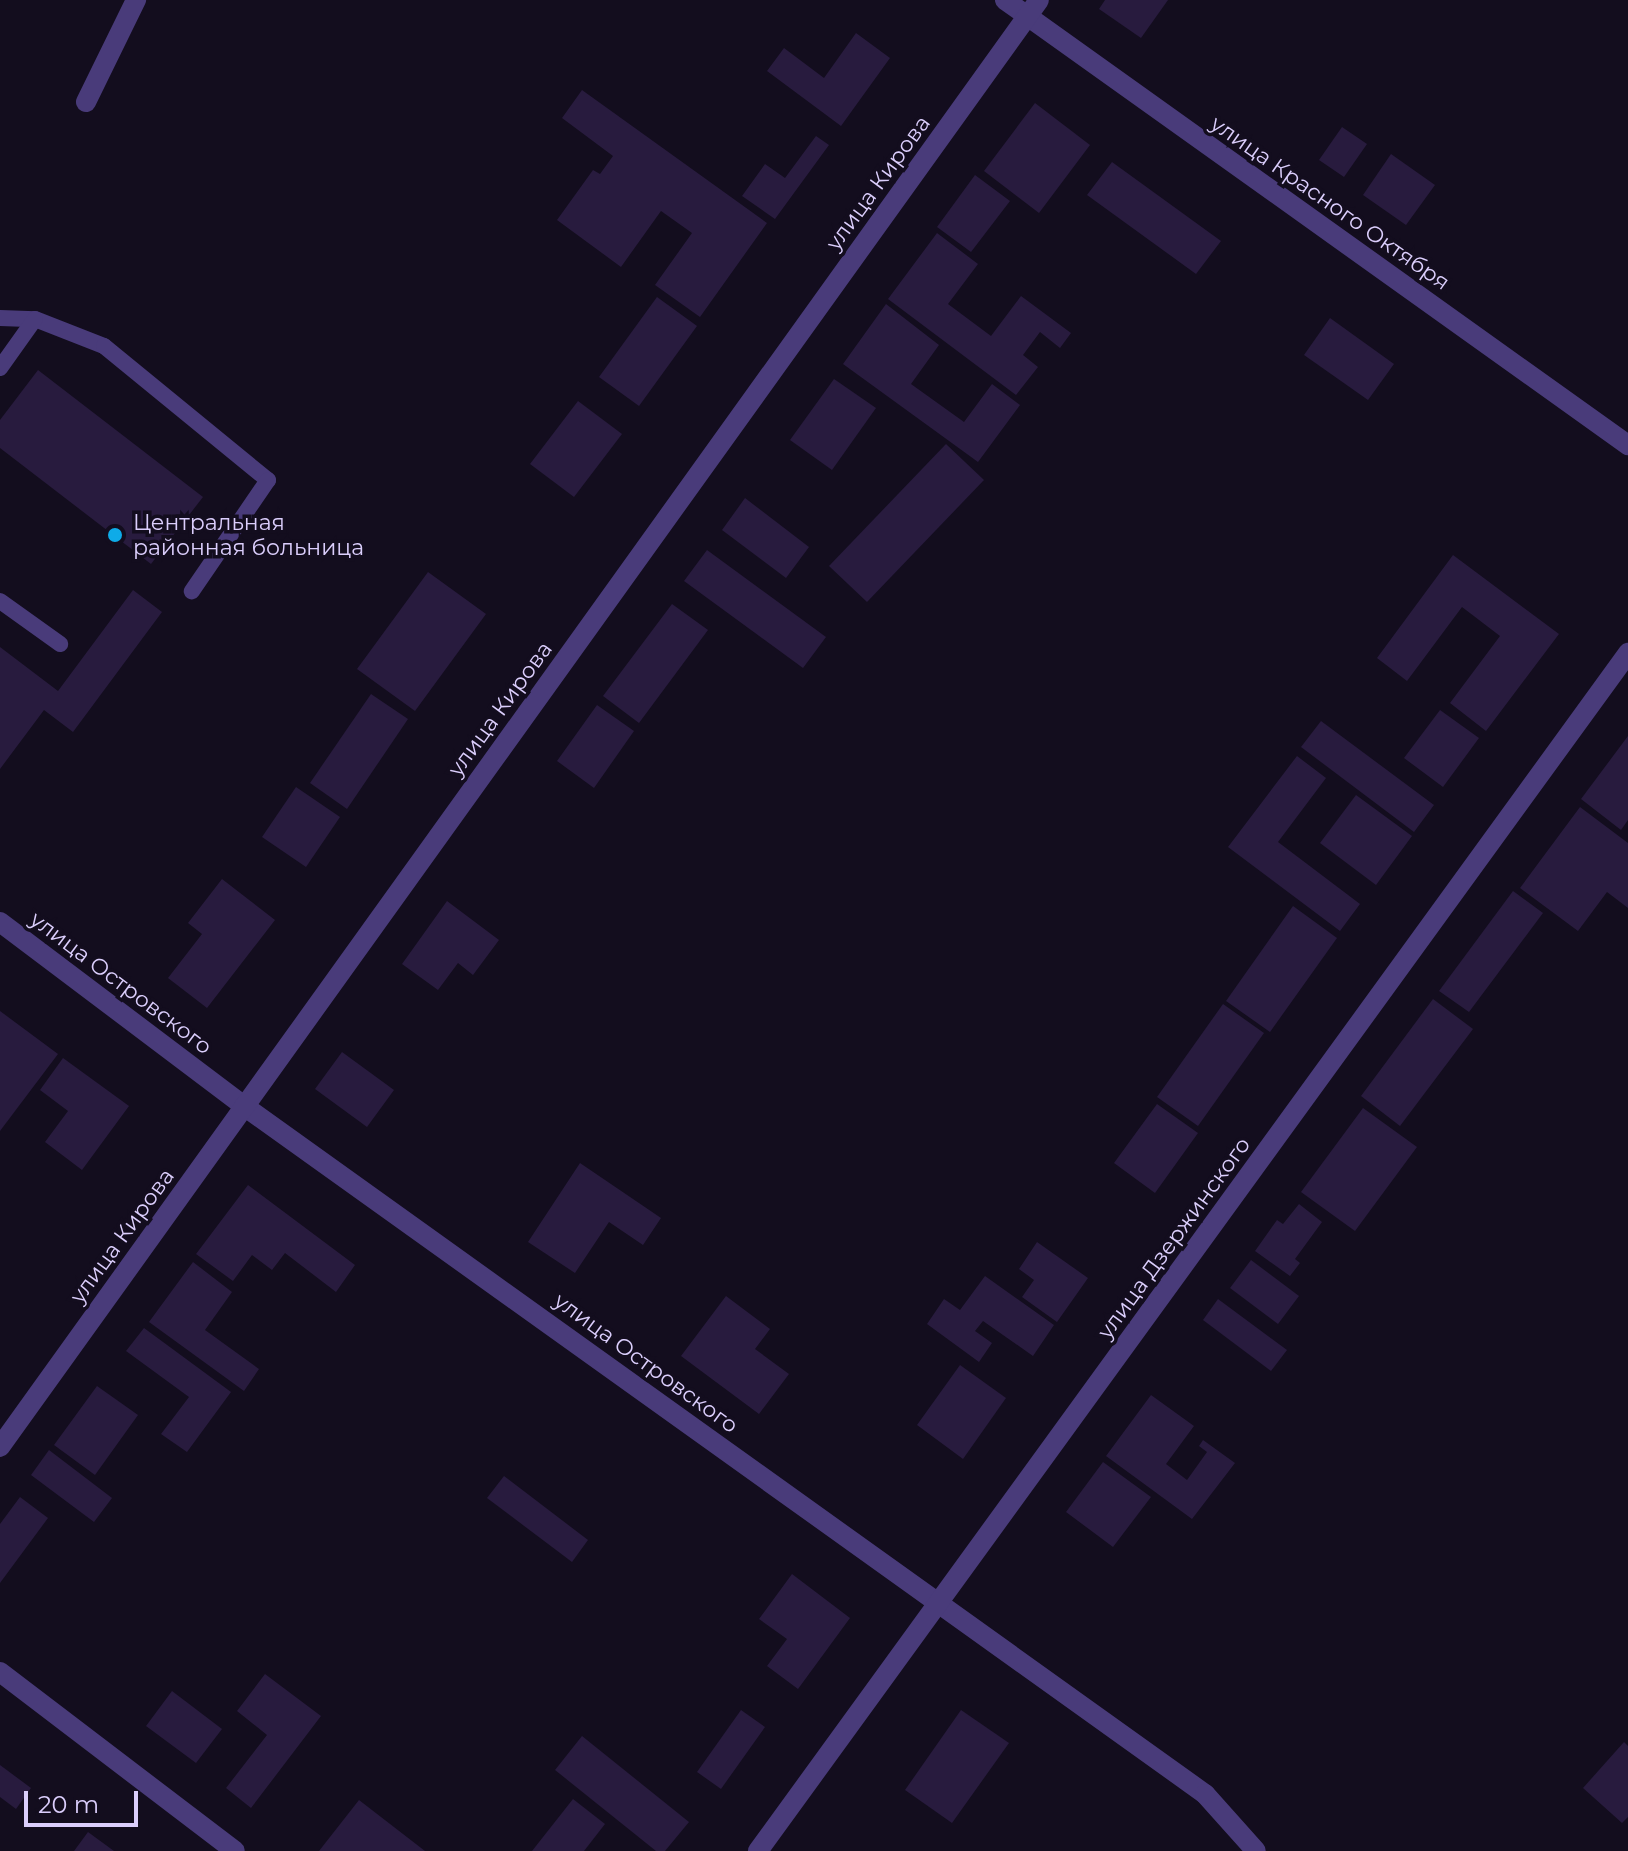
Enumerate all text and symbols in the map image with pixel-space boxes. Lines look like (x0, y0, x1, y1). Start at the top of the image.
street label: улица Кирова (820, 110, 936, 256)
street label: улица Красного Октября (1205, 110, 1455, 296)
place label: Центральная районная больница (133, 509, 364, 560)
marker: Центральная районная больница (104, 524, 126, 546)
street label: улица Кирова (442, 636, 558, 782)
street label: улица Островского (25, 906, 217, 1060)
street label: улица Дзержинского (1092, 1132, 1256, 1344)
street label: улица Кирова (64, 1163, 180, 1309)
street label: улица Островского (549, 1287, 743, 1439)
scale bar (28, 1775, 142, 1825)
text: 20 m (38, 1790, 99, 1819)

